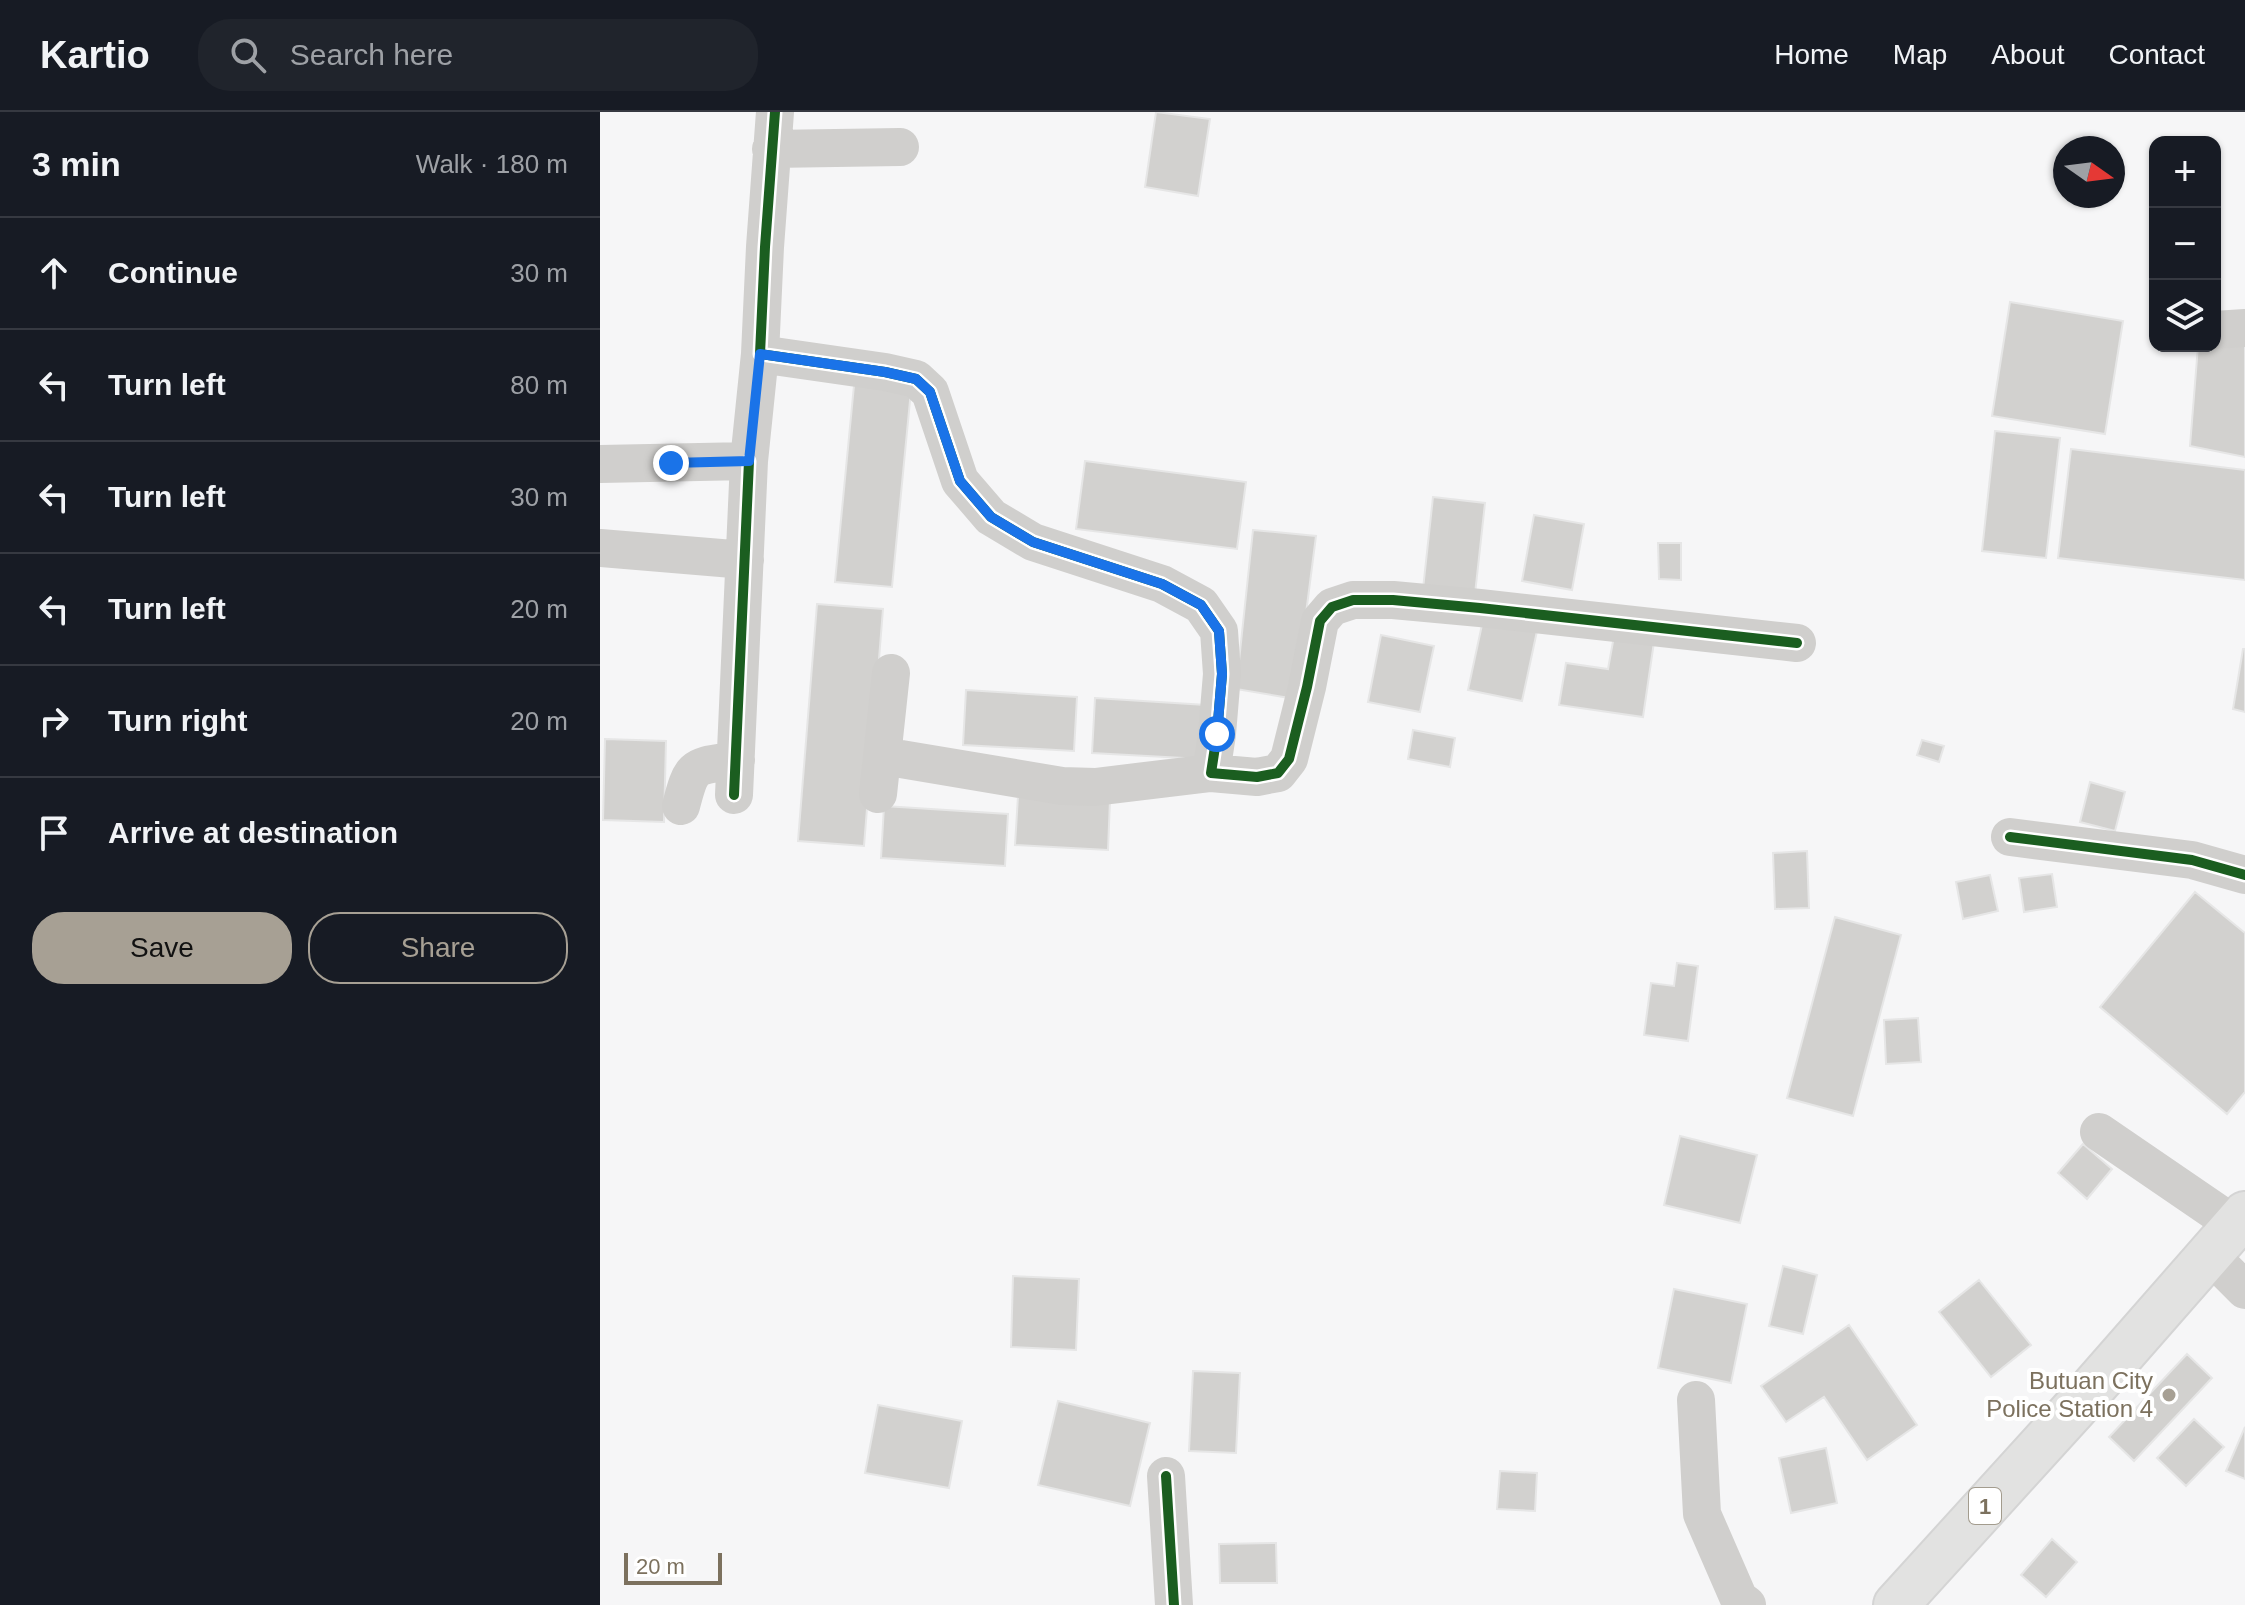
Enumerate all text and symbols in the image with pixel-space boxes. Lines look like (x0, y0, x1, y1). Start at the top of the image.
search box (198, 19, 758, 91)
icon: search (226, 33, 270, 77)
text: Kartio (40, 34, 150, 76)
text: Search here (290, 38, 453, 71)
text: Home (1774, 39, 1849, 70)
text: Map (1893, 39, 1947, 70)
text: About (1991, 39, 2065, 70)
text: Contact (2109, 39, 2205, 70)
north arrow (2053, 136, 2125, 208)
map controls (2149, 136, 2221, 352)
button: + (2149, 136, 2221, 208)
text: 3 min (32, 145, 121, 183)
text: Walk · 180 m (416, 149, 568, 179)
button: − (2149, 208, 2221, 280)
icon: ahead (32, 251, 76, 295)
text: Continue (108, 256, 238, 289)
text: 30 m (510, 258, 568, 288)
button: layers (2149, 280, 2221, 352)
icon: left (32, 363, 76, 407)
text: Turn left (108, 368, 226, 401)
text: 80 m (510, 370, 568, 400)
route end (653, 445, 689, 481)
icon: left (32, 475, 76, 519)
text: Turn left (108, 480, 226, 513)
text: 30 m (510, 482, 568, 512)
icon: left (32, 587, 76, 631)
text: Turn left (108, 592, 226, 625)
text: 20 m (510, 594, 568, 624)
icon: right (32, 699, 76, 743)
text: Turn right (108, 704, 247, 737)
text: 20 m (510, 706, 568, 736)
route start (1199, 716, 1235, 752)
icon: arrive (32, 811, 76, 855)
text: Arrive at destination (108, 816, 398, 849)
button: Save (32, 912, 292, 984)
button: Share (308, 912, 568, 984)
place label: Butuan City Police Station 4 (1986, 1367, 2153, 1422)
marker: Butuan City Police Station 4 (2160, 1386, 2178, 1404)
road number: 1 (1969, 1488, 2001, 1524)
scale bar (624, 1549, 722, 1585)
text: 20 m (636, 1554, 685, 1579)

